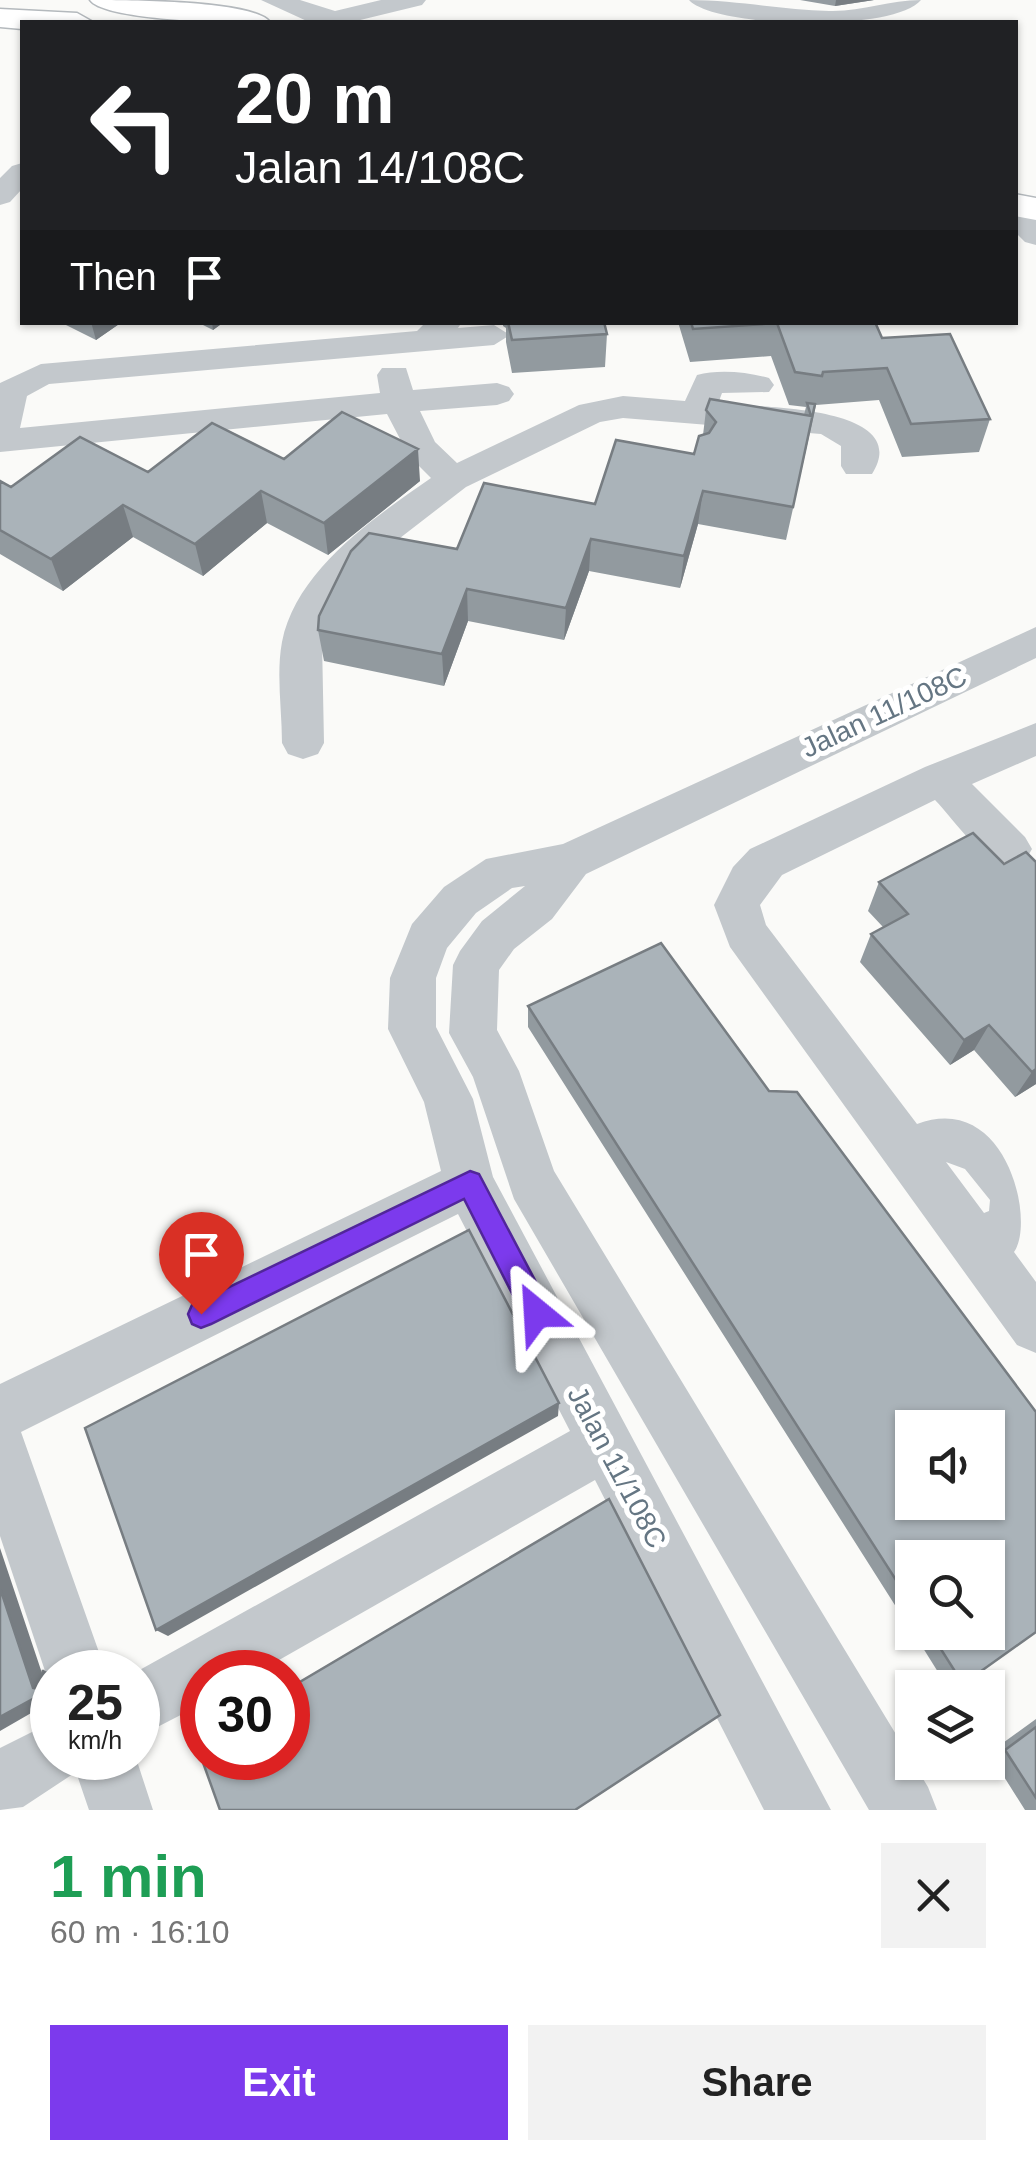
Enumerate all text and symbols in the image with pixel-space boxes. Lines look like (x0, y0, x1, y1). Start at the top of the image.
icon: left (70, 60, 200, 190)
text: 20 m (235, 60, 395, 138)
text: Jalan 14/108C (235, 142, 525, 193)
icon: arrive (177, 250, 232, 305)
text: Then (70, 256, 157, 298)
street label: Jalan 11/108C (797, 660, 971, 764)
pin (159, 1212, 244, 1315)
icon: arrive (174, 1227, 229, 1282)
position arrow (485, 1261, 589, 1365)
street label: Jalan 11/108C (561, 1381, 673, 1553)
map controls (895, 1410, 1005, 1780)
button: sound (895, 1410, 1005, 1520)
button: search (895, 1540, 1005, 1650)
speed limit sign: 30 (180, 1650, 310, 1780)
button: layers (895, 1670, 1005, 1780)
text: 25 (67, 1675, 123, 1731)
text: km/h (68, 1726, 122, 1754)
text: 1 min (50, 1843, 207, 1910)
button: close (881, 1843, 986, 1948)
text: 60 m · 16:10 (50, 1914, 230, 1950)
button: Exit (50, 2025, 508, 2140)
button: Share (528, 2025, 986, 2140)

